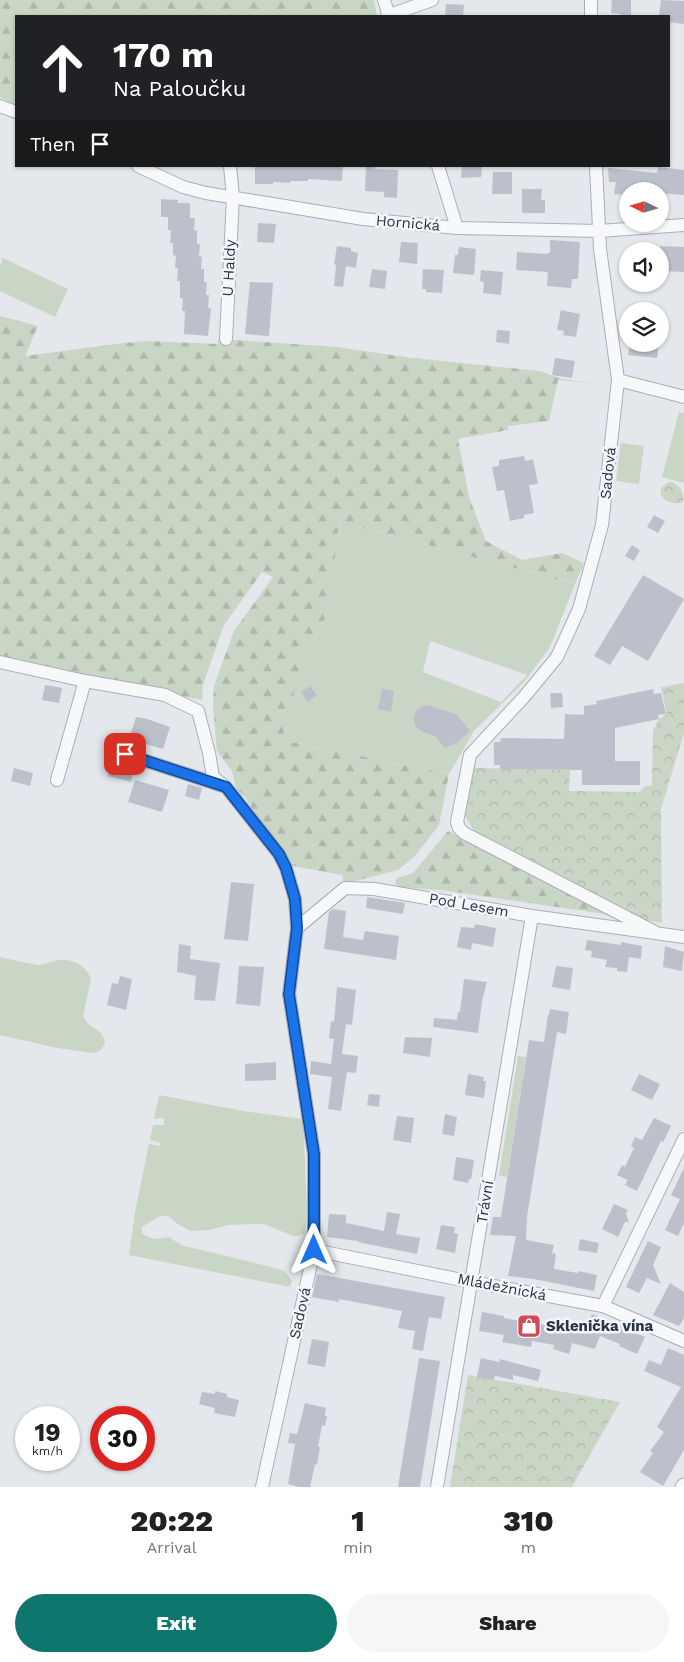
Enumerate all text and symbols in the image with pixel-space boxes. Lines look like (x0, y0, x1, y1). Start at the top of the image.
text: 170 m (113, 34, 214, 76)
icon: ahead (30, 35, 95, 100)
text: Na Paloučku (113, 76, 246, 101)
icon: arrive (86, 130, 114, 158)
text: Then (30, 133, 76, 156)
north arrow (619, 182, 669, 232)
map controls (619, 182, 669, 352)
street label: Hornická (375, 211, 441, 235)
street label: U Haldy (219, 239, 239, 297)
button: sound (619, 242, 669, 292)
button: layers (619, 302, 669, 352)
street label: Sadová (596, 445, 620, 500)
pin (104, 733, 146, 775)
icon: arrive (111, 740, 139, 768)
street label: Pod Lesem (428, 889, 510, 921)
street label: Trávní (473, 1179, 497, 1225)
position arrow (287, 1223, 339, 1275)
street label: Mládežnická (456, 1270, 549, 1305)
street label: Sadová (285, 1285, 315, 1341)
shop icon: Sklenička vína (516, 1313, 542, 1339)
place label: Sklenička vína (546, 1317, 654, 1335)
speed limit sign: 30 (90, 1406, 155, 1471)
text: 19 (34, 1418, 61, 1447)
text: km/h (32, 1444, 63, 1458)
text: 20:22 (130, 1503, 213, 1538)
text: 1 (351, 1503, 365, 1538)
text: 310 (503, 1503, 554, 1538)
text: Arrival (147, 1538, 197, 1557)
text: min (343, 1538, 373, 1557)
text: m (521, 1538, 536, 1557)
button: Exit (15, 1594, 337, 1652)
button: Share (347, 1594, 669, 1652)

